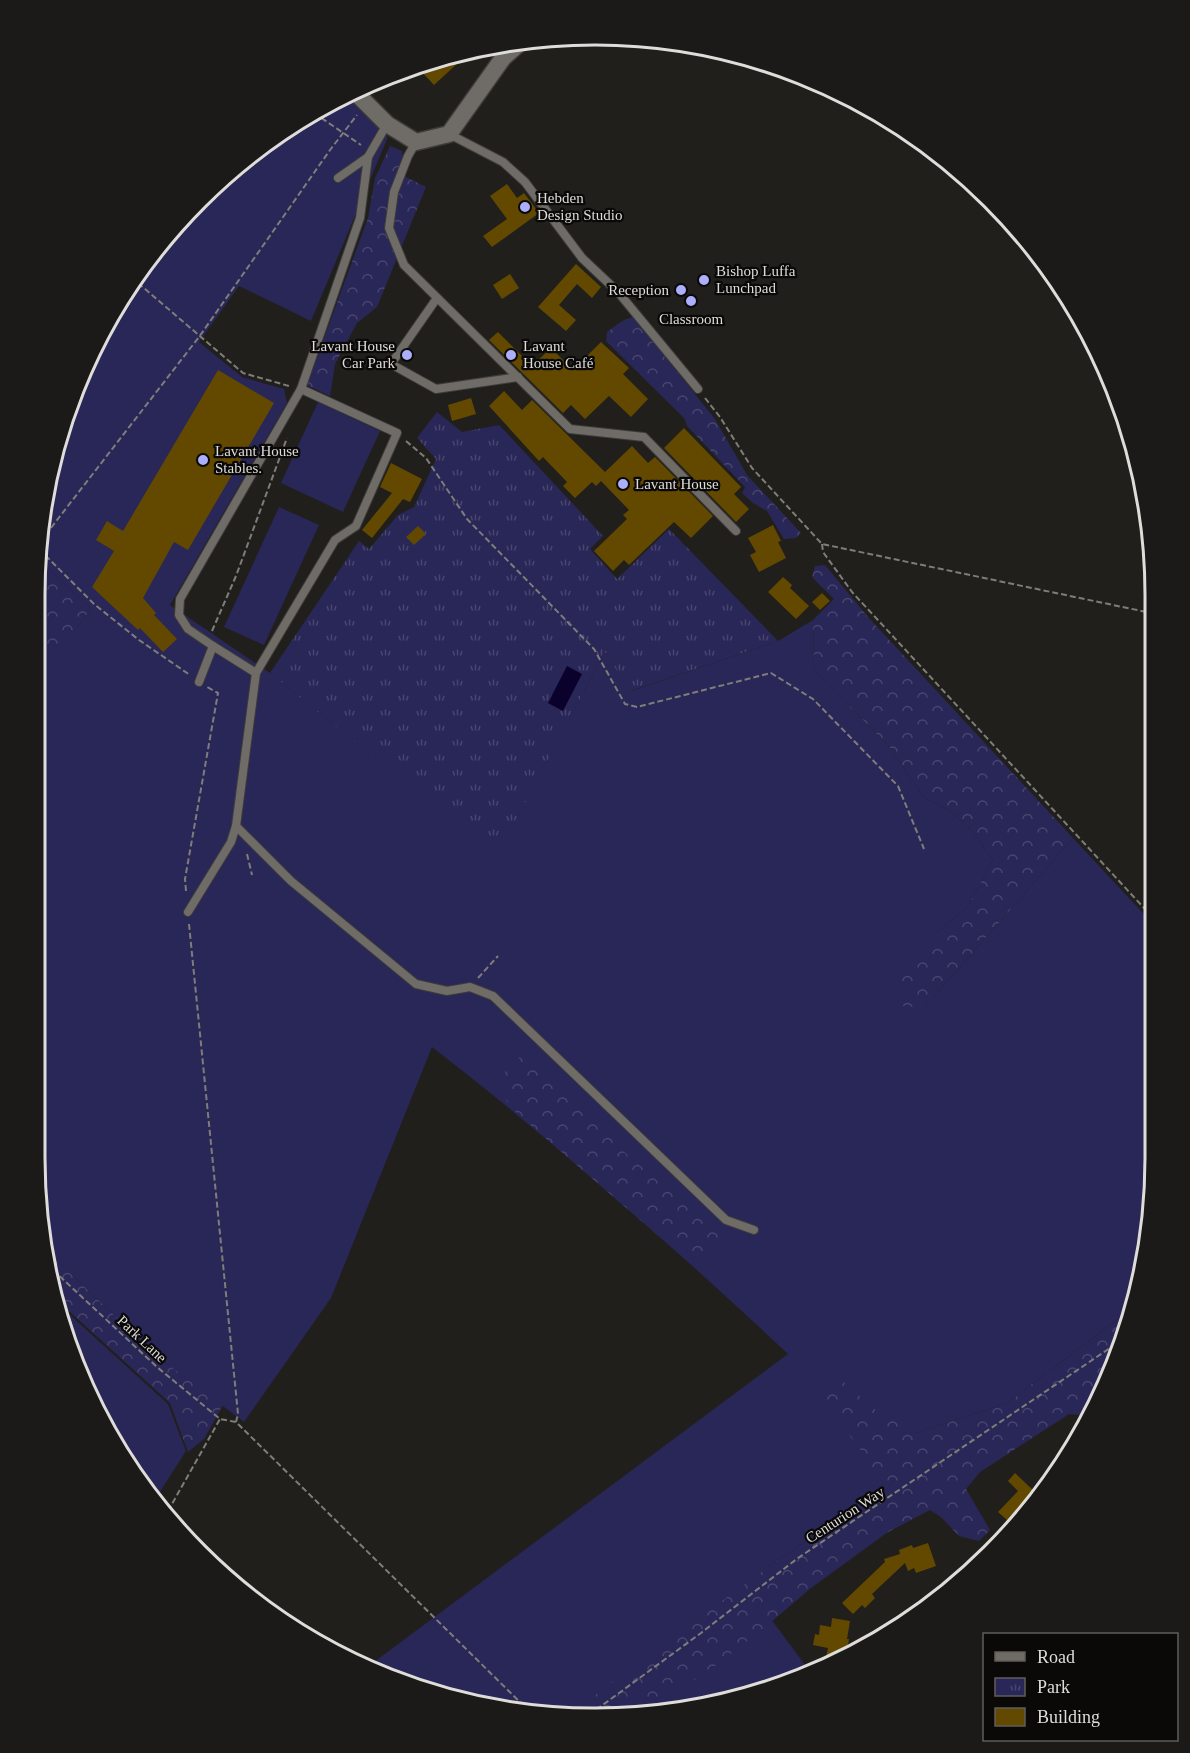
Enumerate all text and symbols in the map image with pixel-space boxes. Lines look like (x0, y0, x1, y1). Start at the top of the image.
place label: Hebden Design Studio (537, 190, 622, 223)
marker: Hebden Design Studio (518, 200, 532, 214)
place label: Bishop Luffa Lunchpad (716, 263, 796, 296)
marker: Bishop Luffa Lunchpad (697, 273, 711, 287)
place label: Reception (608, 282, 669, 298)
marker: Reception (674, 283, 688, 297)
marker: Classroom (684, 294, 698, 308)
place label: Classroom (659, 311, 723, 327)
place label: Lavant House Car Park (311, 338, 395, 371)
place label: Lavant House Café (523, 338, 594, 371)
marker: Lavant House Car Park (400, 348, 414, 362)
marker: Lavant House Café (504, 348, 518, 362)
place label: Lavant House Stables. (215, 443, 299, 476)
marker: Lavant House Stables. (196, 453, 210, 467)
place label: Lavant House (635, 476, 719, 492)
marker: Lavant House (616, 477, 630, 491)
street label: Park Lane (114, 1312, 170, 1366)
street label: Centurion Way (803, 1483, 888, 1546)
legend (983, 1633, 1178, 1741)
text: Road (1037, 1647, 1075, 1667)
text: Park (1037, 1677, 1070, 1697)
text: Building (1037, 1707, 1100, 1727)

